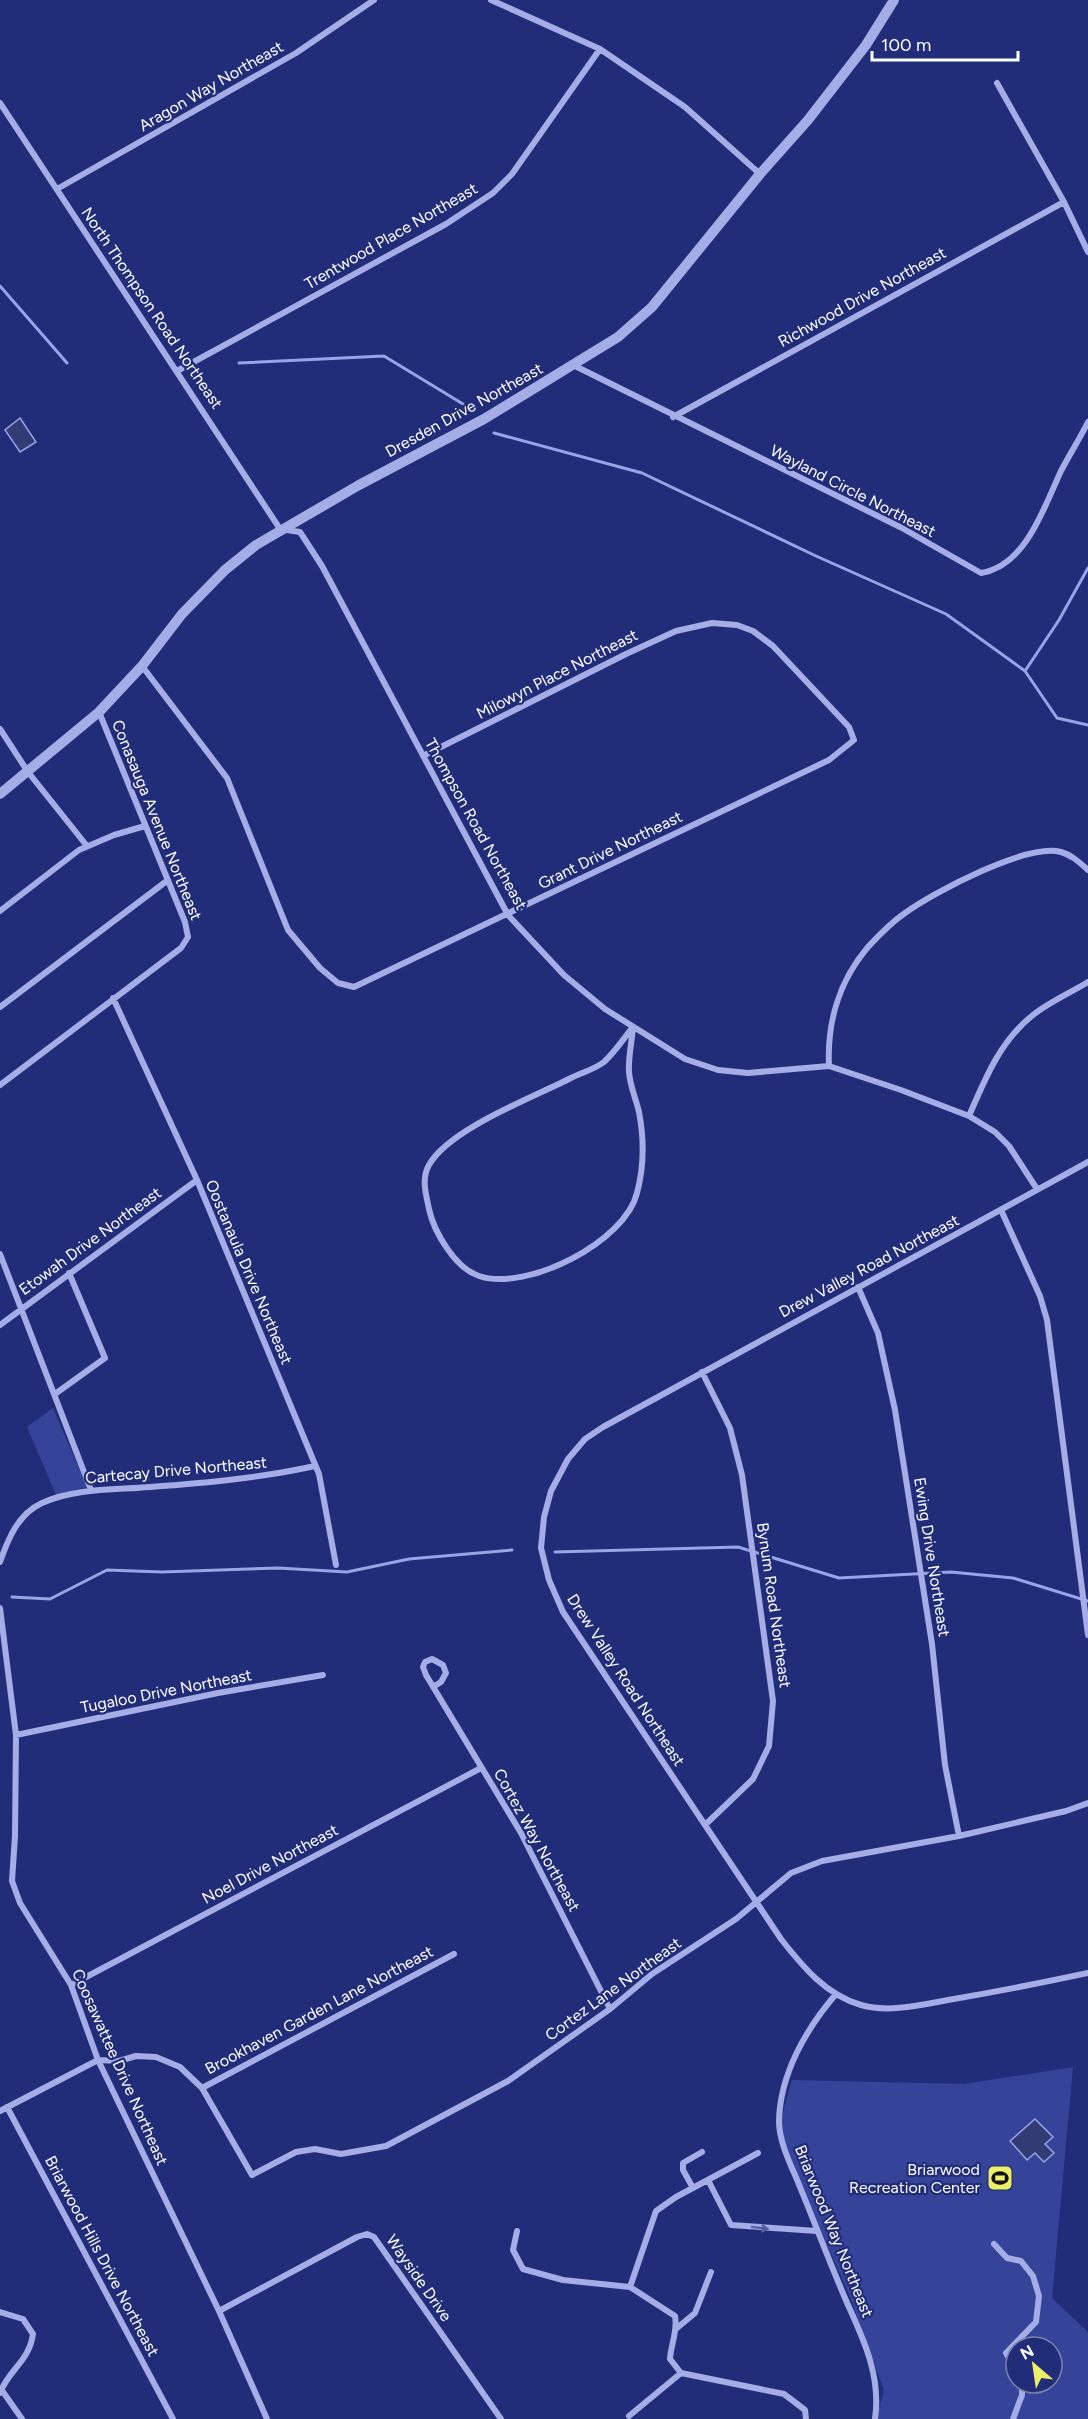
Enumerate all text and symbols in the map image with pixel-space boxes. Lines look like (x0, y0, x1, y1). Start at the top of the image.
scale bar (872, 24, 1018, 62)
text: 100 m (881, 34, 931, 56)
street label: Aragon Way Northeast (135, 37, 287, 135)
street label: Trentwood Place Northeast (301, 179, 481, 293)
street label: North Thompson Road Northeast (77, 204, 227, 412)
street label: Richwood Drive Northeast (775, 243, 949, 351)
street label: Dresden Drive Northeast (382, 359, 546, 461)
street label: Wayland Circle Northeast (767, 441, 939, 541)
street label: Milowyn Place Northeast (473, 625, 641, 723)
street label: Conasauga Avenue Northeast (108, 717, 206, 923)
street label: Thompson Road Northeast (421, 735, 531, 913)
street label: Grant Drive Northeast (535, 807, 685, 893)
street label: Oostanaula Drive Northeast (201, 1177, 297, 1367)
street label: Etowah Drive Northeast (15, 1183, 165, 1299)
street label: Drew Valley Road Northeast (776, 1210, 962, 1322)
street label: Cartecay Drive Northeast (84, 1453, 268, 1487)
street label: Ewing Drive Northeast (910, 1476, 954, 1638)
street label: Bynum Road Northeast (753, 1521, 795, 1689)
street label: Drew Valley Road Northeast (563, 1590, 689, 1770)
street label: Tugaloo Drive Northeast (79, 1665, 253, 1717)
street label: Cortez Way Northeast (490, 1765, 584, 1915)
street label: Noel Drive Northeast (199, 1820, 341, 1908)
street label: Cortez Lane Northeast (541, 1933, 685, 2045)
street label: Brookhaven Garden Lane Northeast (202, 1942, 436, 2078)
street label: Coosawattee Drive Northeast (68, 1966, 172, 2168)
street label: Briarwood Way Northeast (791, 2142, 877, 2320)
street label: Briarwood Hills Drive Northeast (41, 2153, 163, 2359)
place label: Briarwood Recreation Center (849, 2160, 981, 2197)
sports icon: Briarwood Recreation Center (985, 2163, 1015, 2193)
one-way arrow (751, 2223, 770, 2233)
street label: Wayside Drive (382, 2231, 456, 2325)
north arrow (1004, 2335, 1064, 2395)
text: N (1017, 2341, 1037, 2364)

